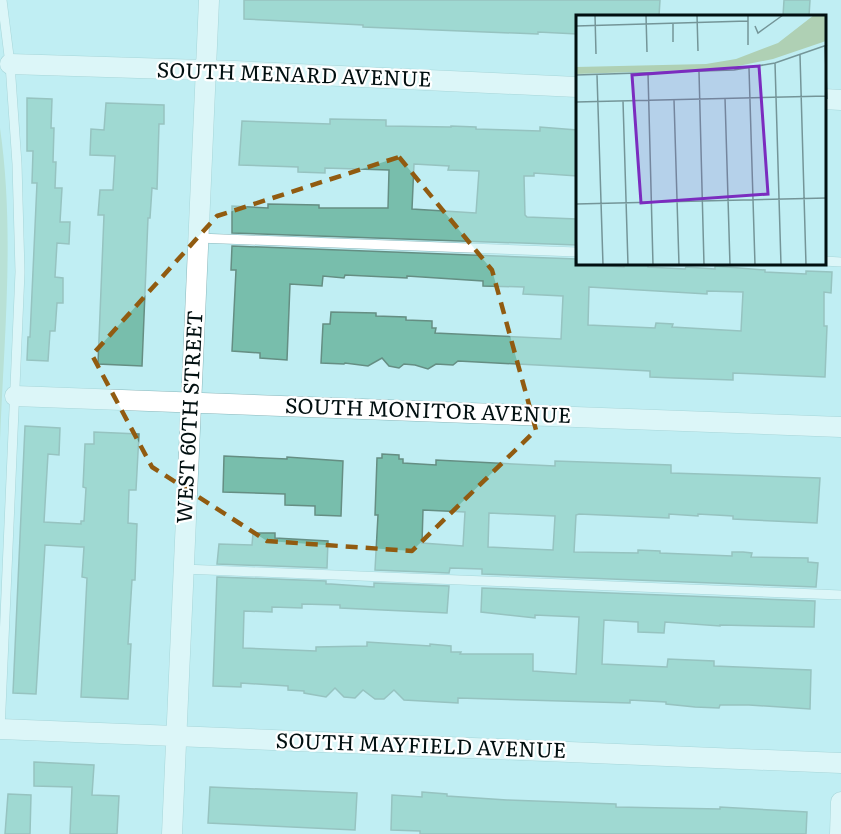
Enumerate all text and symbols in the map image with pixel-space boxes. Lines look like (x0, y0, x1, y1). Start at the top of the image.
inset map (576, 15, 826, 266)
street label: SOUTH MENARD AVENUE (156, 52, 432, 93)
street label: WEST 60TH STREET (166, 310, 209, 524)
street label: SOUTH MONITOR AVENUE (285, 388, 572, 429)
street label: SOUTH MAYFIELD AVENUE (275, 723, 567, 764)

